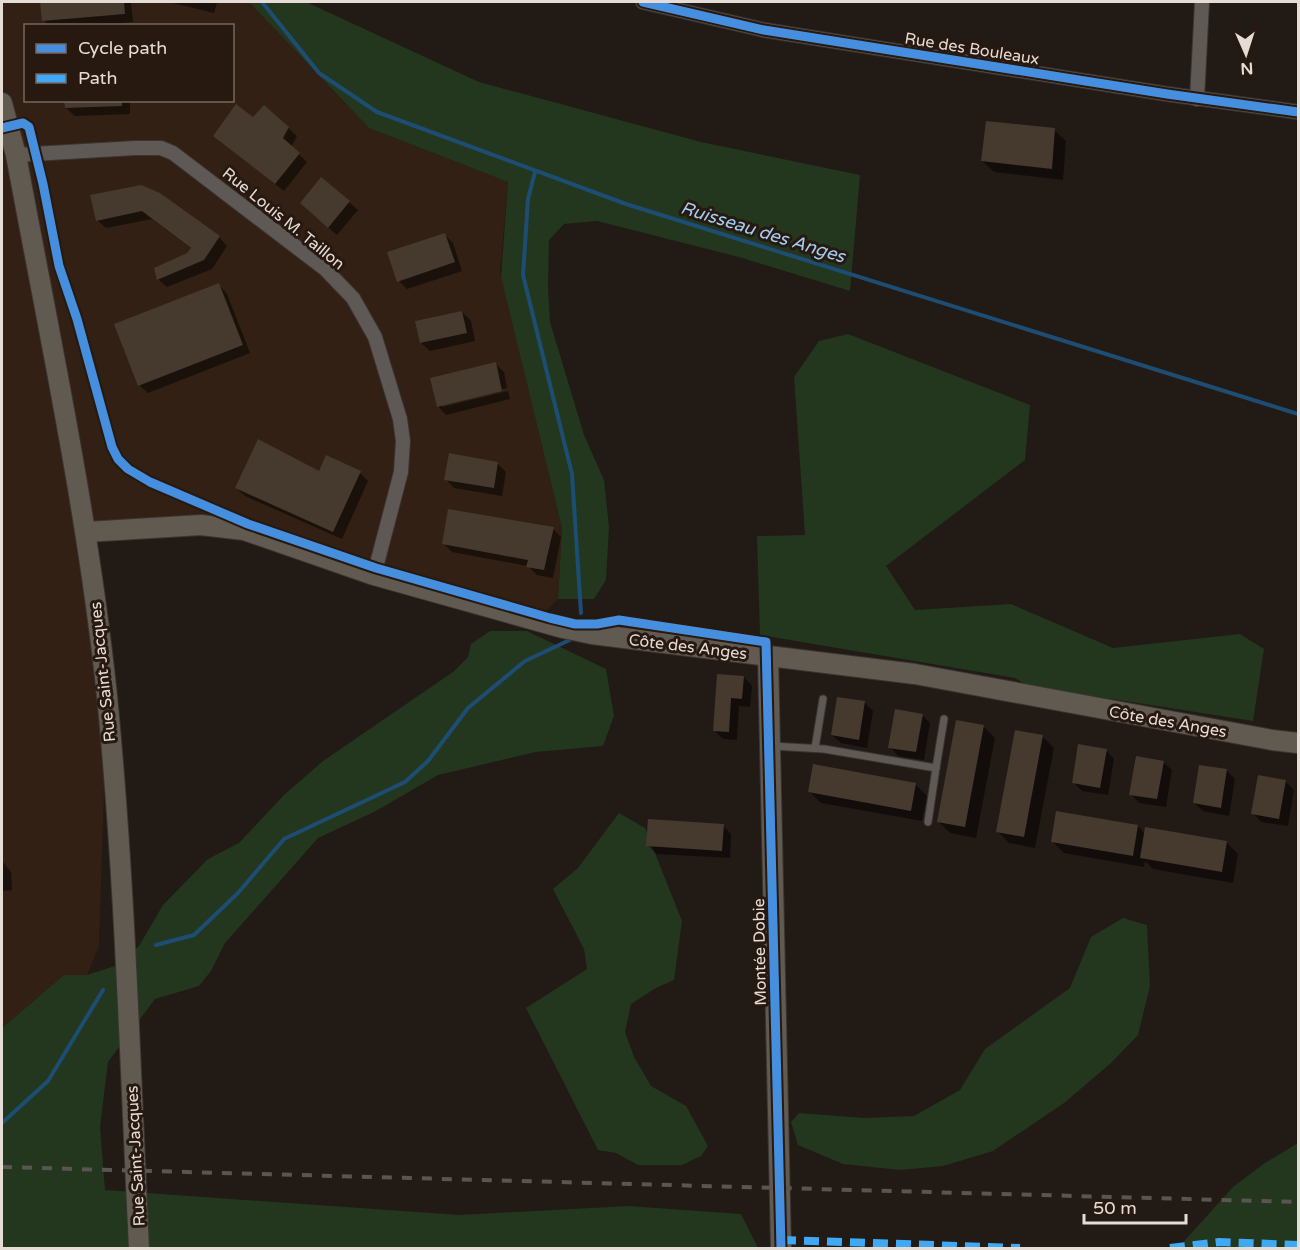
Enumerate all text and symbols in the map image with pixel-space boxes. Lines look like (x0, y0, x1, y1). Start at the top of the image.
legend (24, 24, 234, 102)
north arrow (1216, 24, 1276, 84)
street label: Rue des Bouleaux (903, 28, 1041, 70)
text: Cycle path (78, 37, 167, 59)
text: N (1240, 58, 1254, 78)
text: Path (78, 67, 117, 89)
street label: Rue Louis M. Taillon (218, 163, 349, 274)
water label: Ruisseau des Anges (678, 197, 849, 268)
street label: Rue Saint-Jacques (86, 601, 120, 743)
street label: Côte des Anges (628, 630, 748, 664)
street label: Côte des Anges (1107, 702, 1228, 742)
street label: Montée Dobie (749, 898, 771, 1006)
street label: Rue Saint-Jacques (122, 1085, 150, 1227)
scale bar (1084, 1187, 1186, 1225)
text: 50 m (1093, 1197, 1137, 1219)

